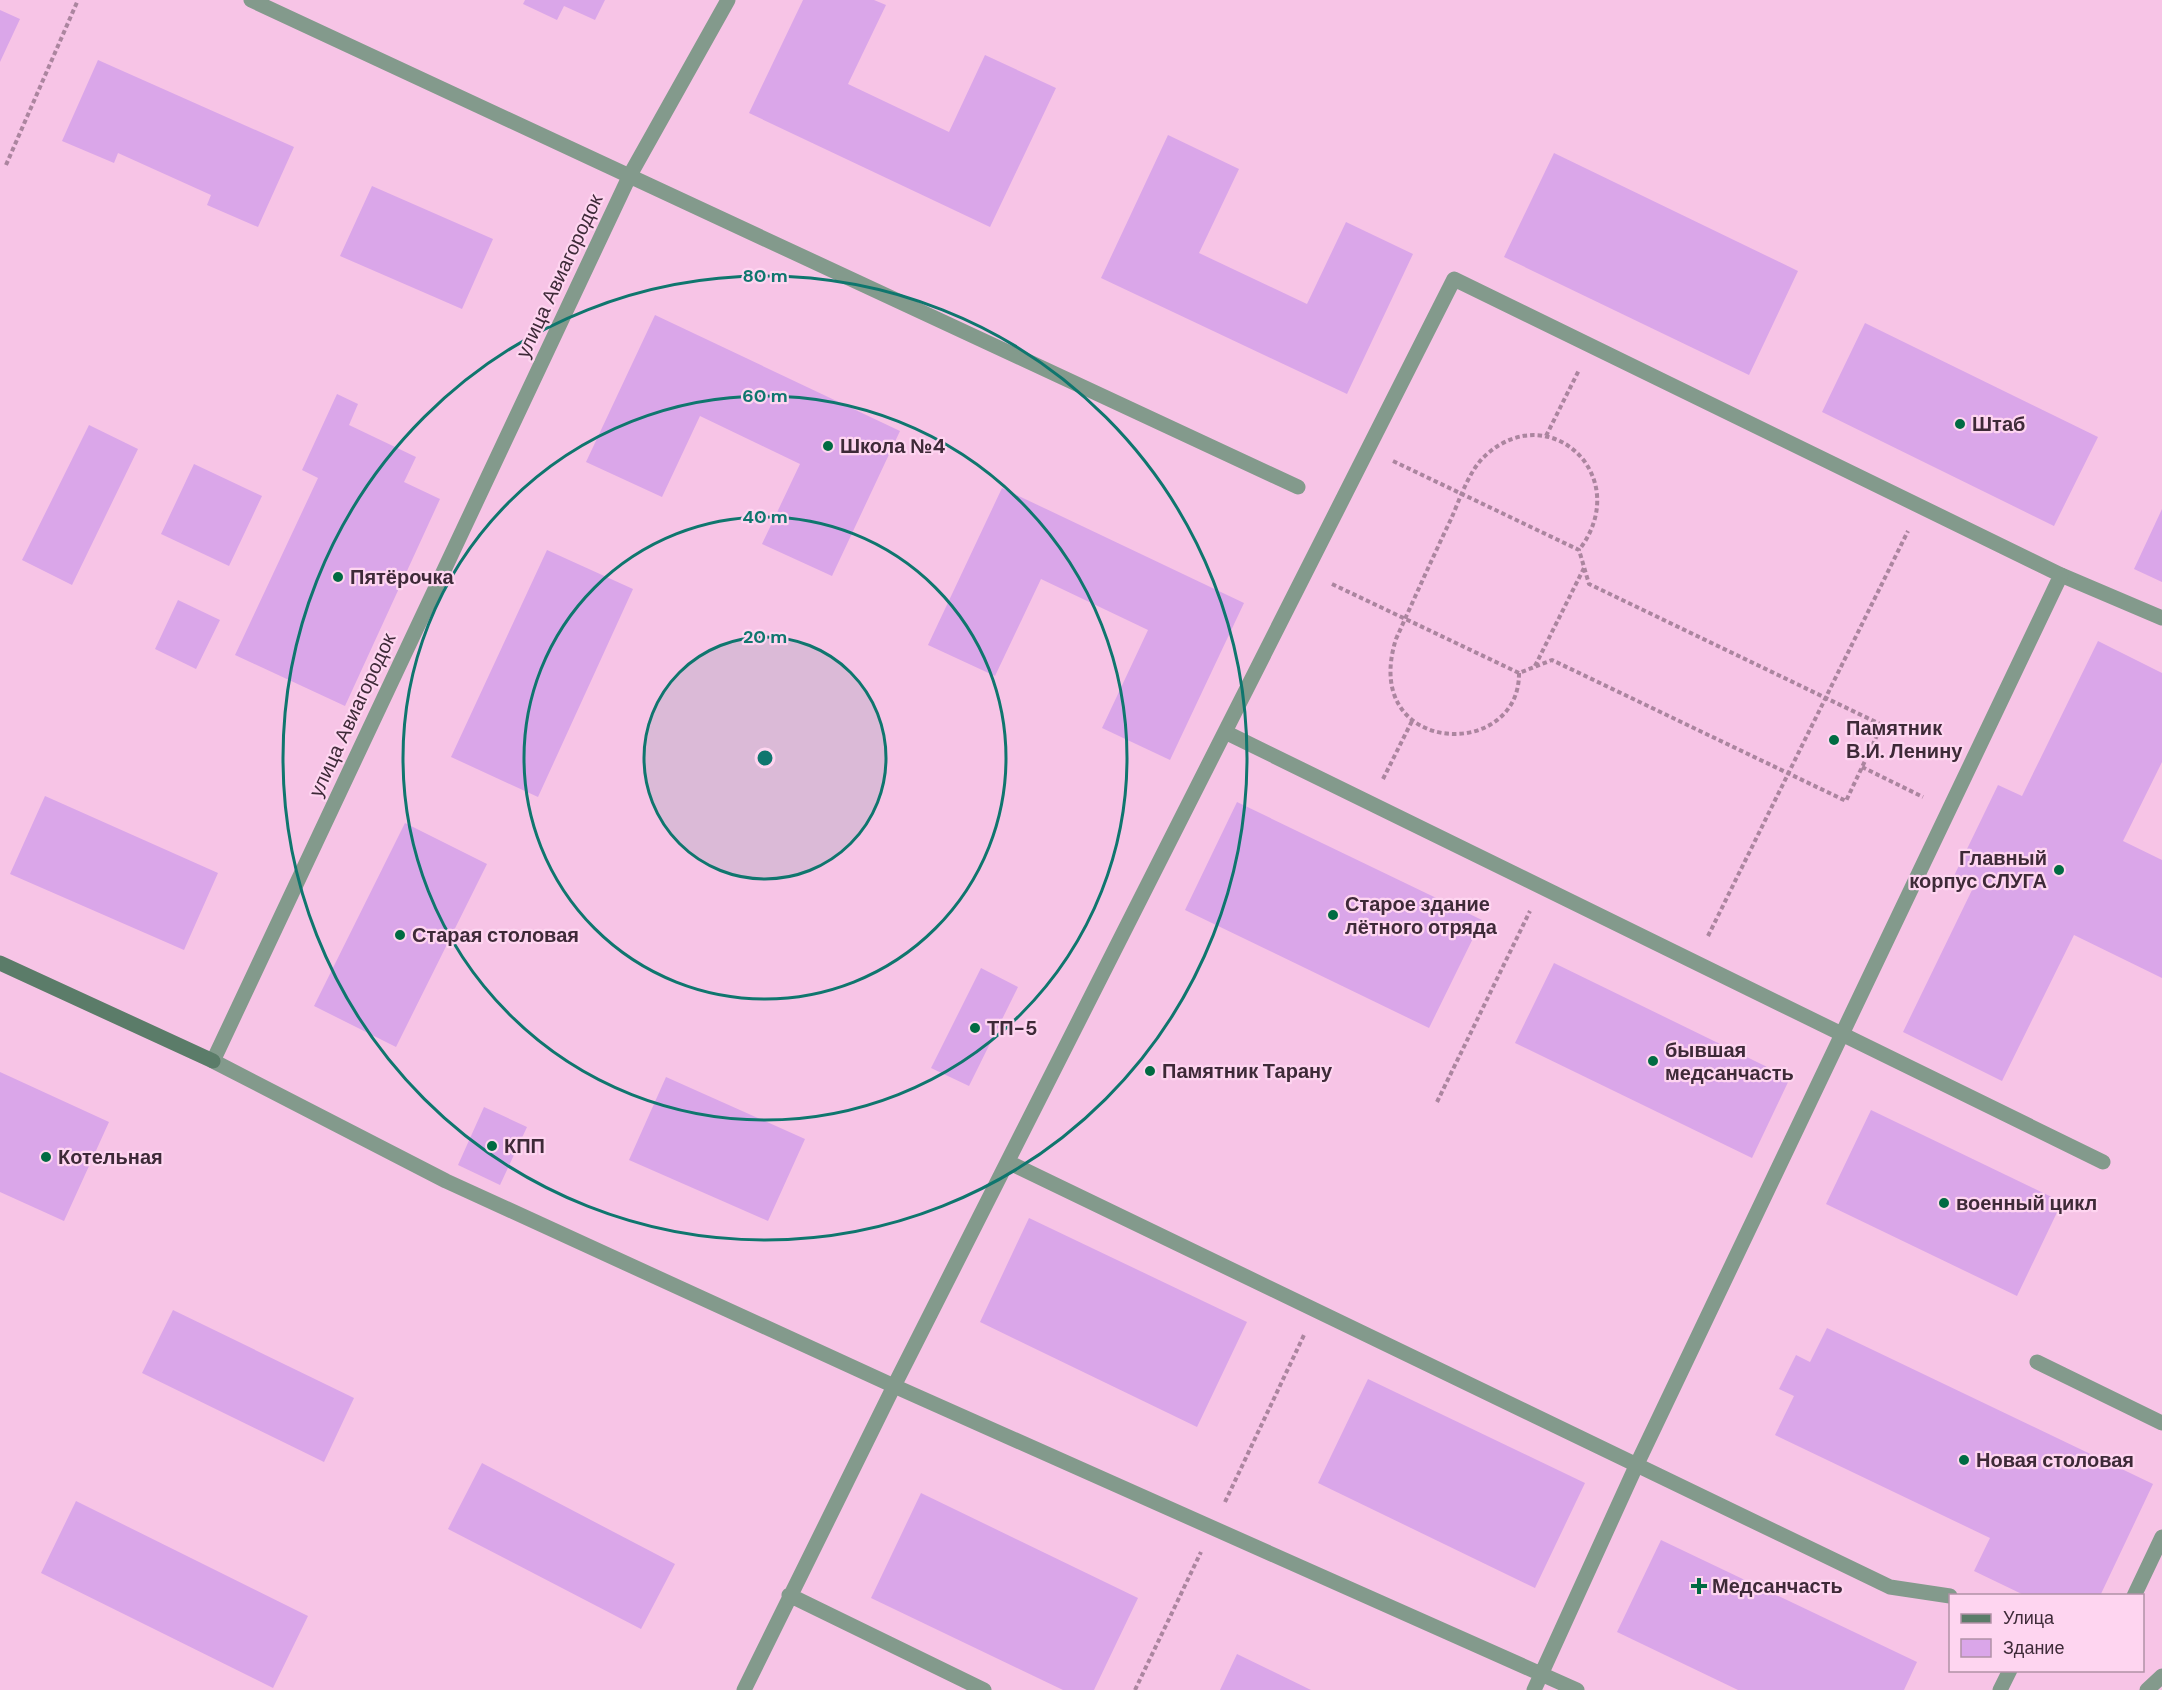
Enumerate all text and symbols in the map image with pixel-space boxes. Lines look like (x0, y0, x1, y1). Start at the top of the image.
street label: улица Авиагородок (510, 190, 608, 362)
text: 80 m (742, 264, 788, 288)
text: 60 m (742, 384, 788, 408)
place label: Штаб (1972, 411, 2025, 437)
marker: Штаб (1953, 417, 1967, 431)
place label: Школа №4 (840, 433, 945, 459)
marker: Школа №4 (821, 439, 835, 453)
text: 40 m (742, 505, 788, 529)
place label: Пятёрочка (350, 564, 455, 590)
marker: Пятёрочка (331, 570, 345, 584)
text: 20 m (743, 625, 787, 649)
street label: улица Авиагородок (303, 629, 401, 801)
place label: Памятник В.И. Ленину (1846, 715, 1963, 764)
marker: Памятник В.И. Ленину (1827, 733, 1841, 747)
centre of rings (755, 748, 775, 768)
place label: Главный корпус СЛУГА (1909, 845, 2047, 894)
marker: Главный корпус СЛУГА (2052, 863, 2066, 877)
place label: Старое здание лётного отряда (1345, 891, 1498, 940)
marker: Старое здание лётного отряда (1326, 908, 1340, 922)
place label: Старая столовая (412, 922, 579, 948)
marker: Старая столовая (393, 928, 407, 942)
place label: ТП-5 (987, 1015, 1038, 1041)
marker: ТП-5 (968, 1021, 982, 1035)
place label: бывшая медсанчасть (1665, 1037, 1794, 1086)
marker: бывшая медсанчасть (1646, 1054, 1660, 1068)
place label: Памятник Тарану (1162, 1058, 1333, 1084)
marker: Памятник Тарану (1143, 1064, 1157, 1078)
place label: КПП (504, 1133, 545, 1159)
marker: КПП (485, 1139, 499, 1153)
place label: Котельная (58, 1144, 163, 1170)
marker: Котельная (39, 1150, 53, 1164)
place label: военный цикл (1956, 1190, 2097, 1216)
marker: военный цикл (1937, 1196, 1951, 1210)
place label: Новая столовая (1976, 1447, 2134, 1473)
marker: Новая столовая (1957, 1453, 1971, 1467)
place label: Медсанчасть (1712, 1573, 1843, 1599)
marker: Медсанчасть (1690, 1577, 1708, 1595)
legend (1949, 1594, 2144, 1672)
text: Улица (2003, 1606, 2055, 1630)
text: Здание (2003, 1636, 2064, 1660)

